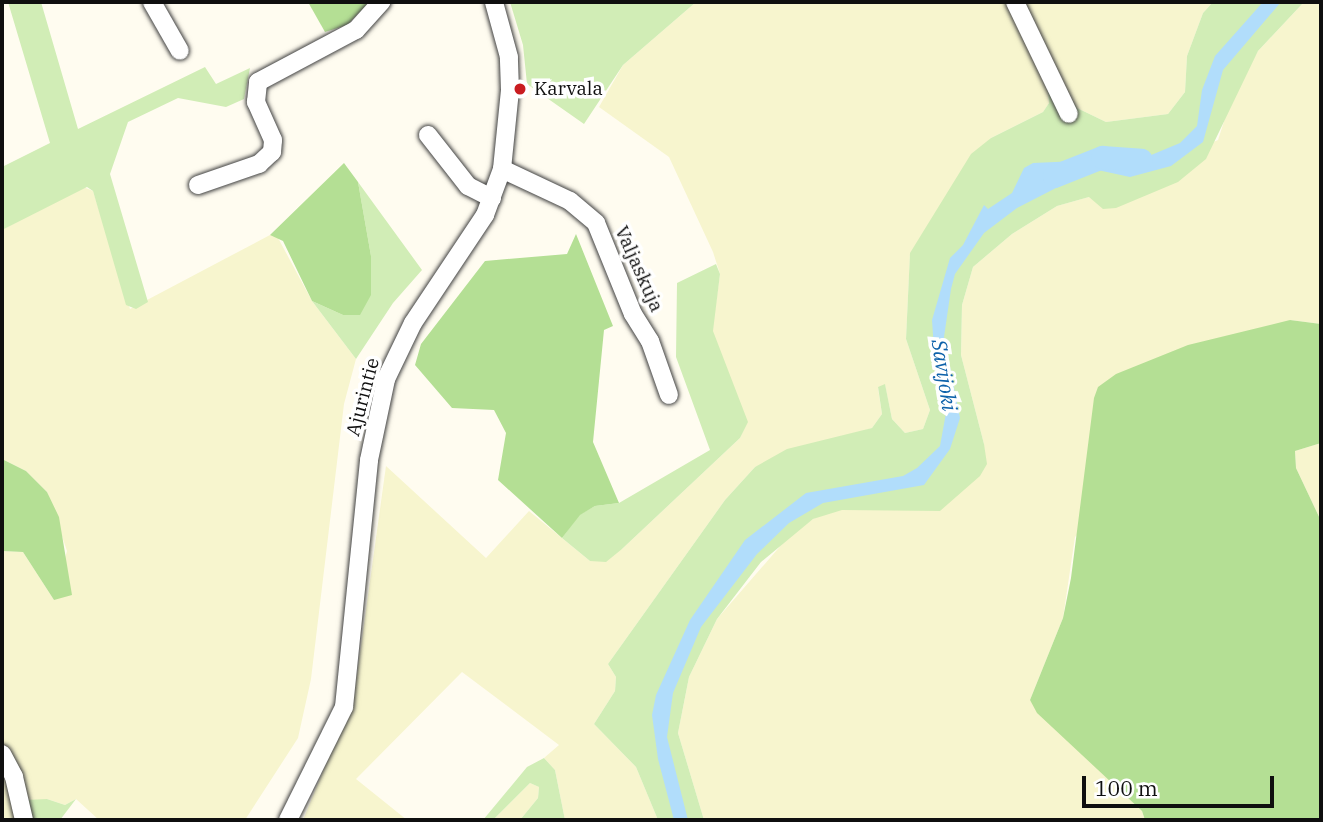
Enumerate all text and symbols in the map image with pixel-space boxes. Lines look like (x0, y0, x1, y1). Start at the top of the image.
place label: Karvala (534, 78, 603, 100)
marker: Karvala (512, 81, 528, 97)
street label: Valjaskuja (610, 222, 668, 316)
water label: Savijoki (927, 337, 963, 413)
street label: Ajurintie (342, 355, 384, 439)
scale bar (1085, 762, 1278, 806)
text: 100 m (1095, 774, 1158, 802)

